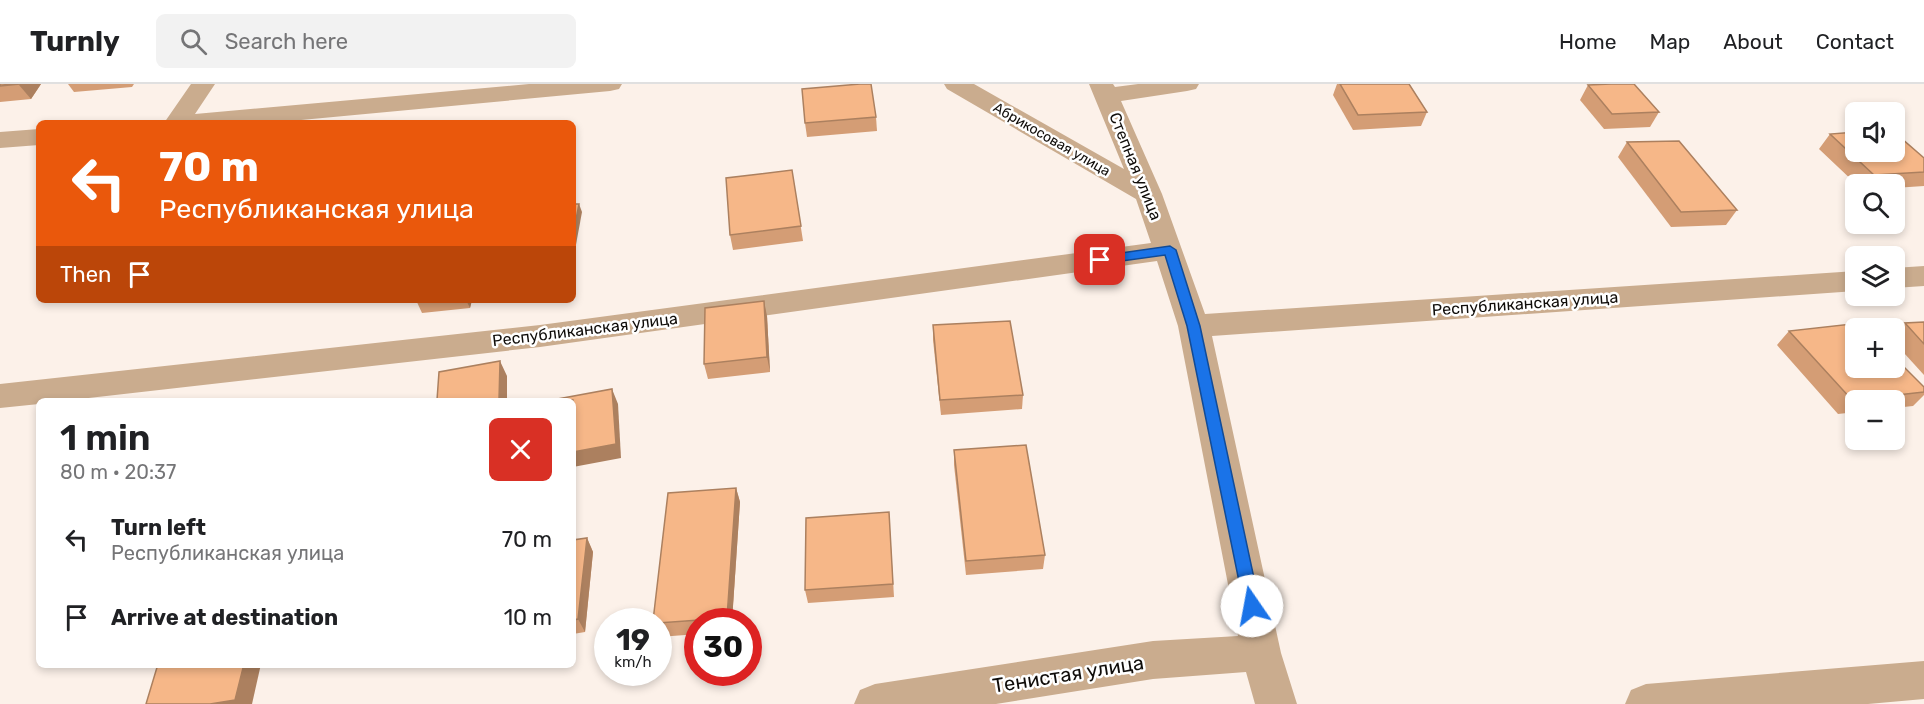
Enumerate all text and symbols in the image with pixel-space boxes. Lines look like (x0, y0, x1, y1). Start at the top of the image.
search box (156, 14, 576, 68)
text: Turnly (30, 25, 120, 58)
icon: search (177, 25, 210, 58)
text: Search here (225, 28, 348, 55)
text: Home (1559, 29, 1616, 54)
text: Map (1649, 29, 1690, 54)
text: About (1723, 29, 1783, 54)
text: Contact (1816, 29, 1894, 54)
street label: Абрикосовая улица (990, 99, 1113, 180)
map controls (1845, 102, 1905, 450)
button: sound (1845, 102, 1905, 162)
street label: Степная улица (1105, 110, 1166, 223)
text: 70 m (159, 142, 259, 192)
icon: left (60, 144, 138, 222)
button: search (1845, 174, 1905, 234)
text: Республиканская улица (159, 193, 474, 225)
pin (1074, 234, 1125, 285)
icon: arrive (1083, 243, 1116, 276)
button: layers (1845, 246, 1905, 306)
icon: arrive (123, 258, 156, 291)
text: Then (60, 261, 111, 288)
street label: Республиканская улица (1431, 288, 1619, 319)
street label: Республиканская улица (491, 309, 679, 350)
button: + (1845, 318, 1905, 378)
button: − (1845, 390, 1905, 450)
text: 1 min (60, 416, 151, 459)
button: close (489, 418, 552, 481)
text: 80 m · 20:37 (60, 460, 176, 484)
text: Turn left (111, 514, 206, 541)
icon: left (60, 523, 93, 556)
text: 70 m (502, 526, 552, 553)
text: Республиканская улица (111, 541, 344, 565)
position arrow (1220, 574, 1284, 638)
icon: arrive (60, 601, 93, 634)
text: Arrive at destination (111, 604, 338, 631)
text: 10 m (504, 604, 552, 631)
speed limit sign: 30 (684, 608, 762, 686)
text: 19 (616, 622, 650, 658)
street label: Тенистая улица (991, 650, 1145, 698)
text: km/h (614, 653, 652, 671)

